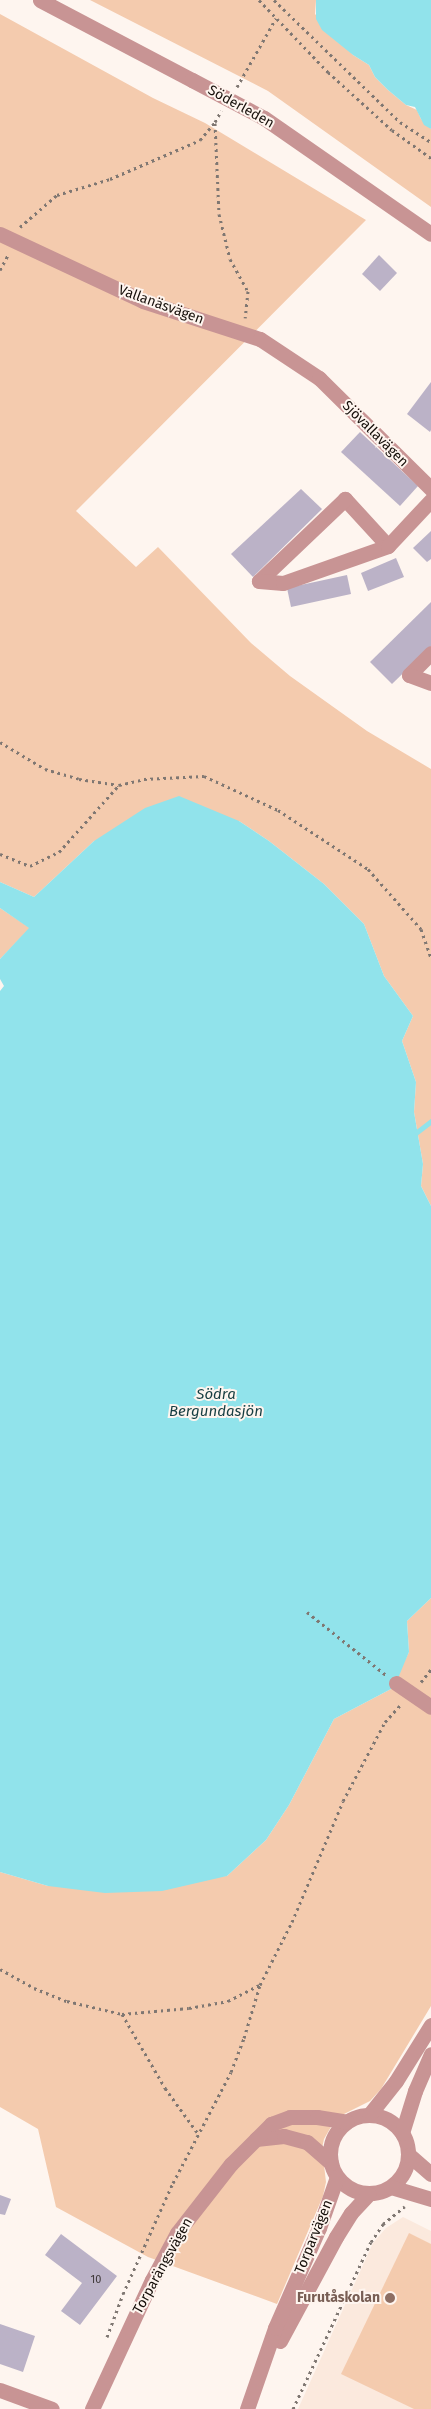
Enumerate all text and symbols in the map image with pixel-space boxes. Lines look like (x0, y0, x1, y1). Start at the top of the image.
street label: Söderleden (205, 82, 277, 132)
street label: Vallanäsvägen (116, 282, 206, 328)
street label: Sjövallavägen (339, 398, 411, 470)
water label: Södra Bergundasjön (169, 1385, 263, 1420)
street label: Torparvägen (292, 2198, 336, 2276)
street label: Torparängsvägen (130, 2215, 196, 2317)
house number: 10 (91, 2273, 101, 2287)
place label: Furutåskolan (297, 2290, 380, 2306)
marker: Furutåskolan (384, 2292, 396, 2304)

